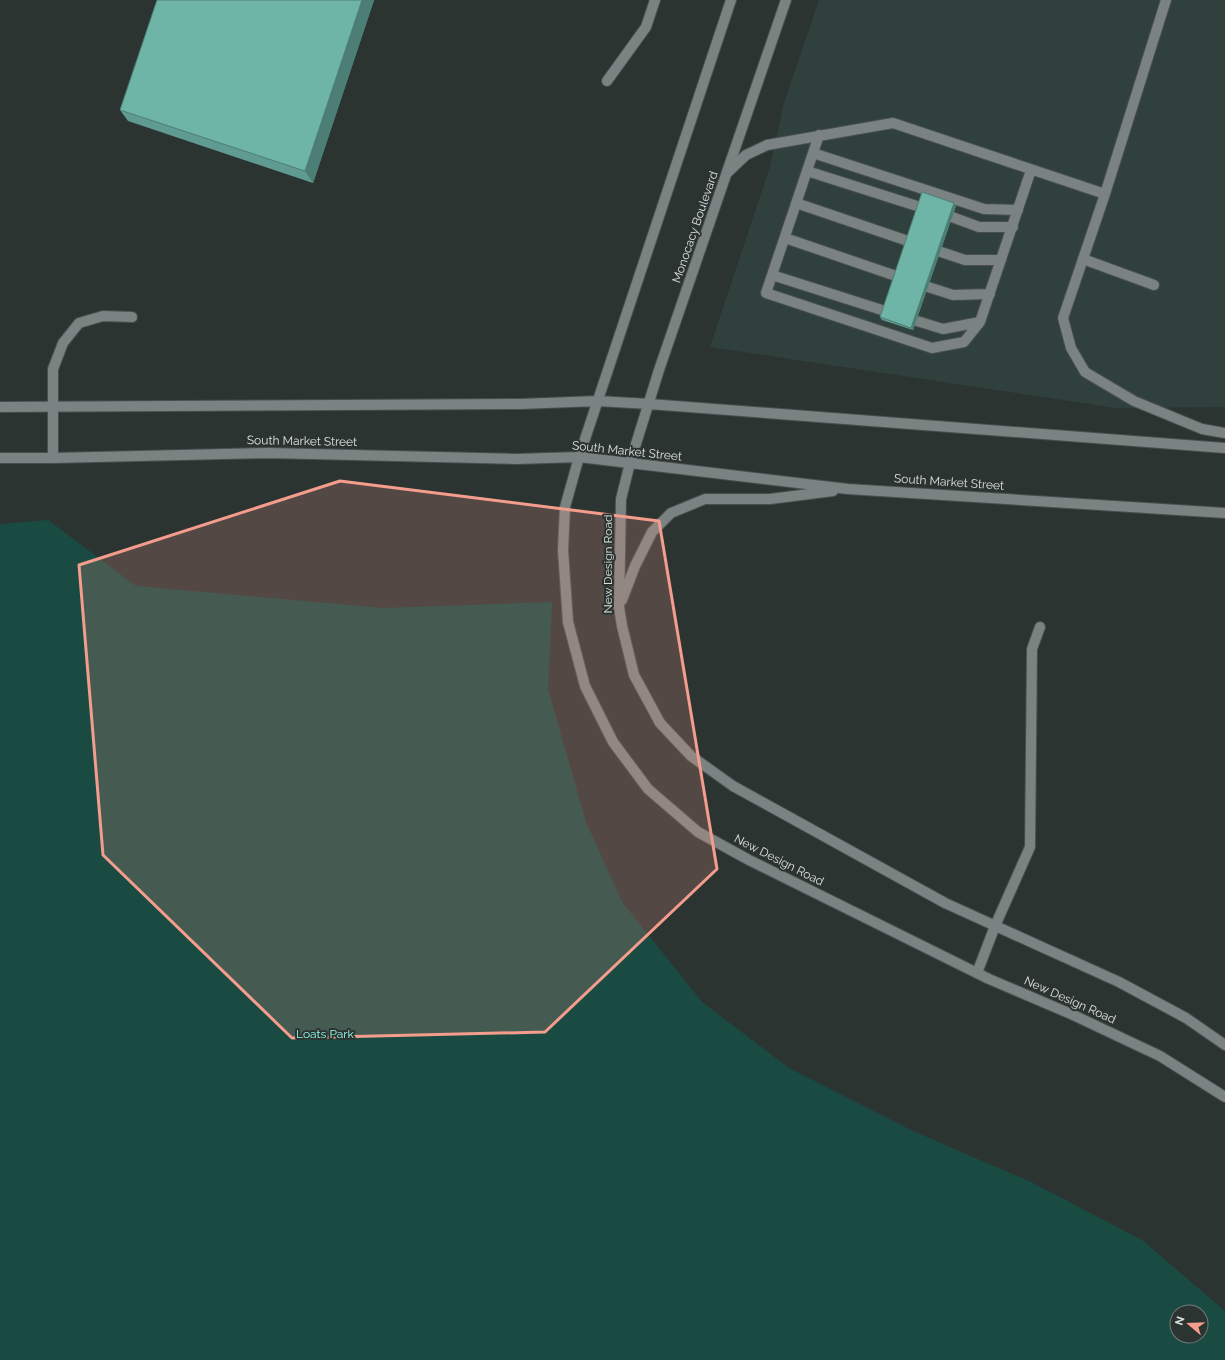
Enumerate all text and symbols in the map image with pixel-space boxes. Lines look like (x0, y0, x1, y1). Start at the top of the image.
street label: Monocacy Boulevard (669, 169, 721, 285)
street label: South Market Street (247, 433, 357, 449)
street label: South Market Street (571, 438, 683, 464)
street label: South Market Street (894, 471, 1004, 493)
street label: New Design Road (601, 515, 615, 613)
street label: New Design Road (732, 831, 826, 889)
street label: New Design Road (1022, 974, 1118, 1026)
park label: Loats Park (296, 1027, 355, 1041)
north arrow (1169, 1304, 1209, 1344)
text: N (1173, 1315, 1188, 1327)

